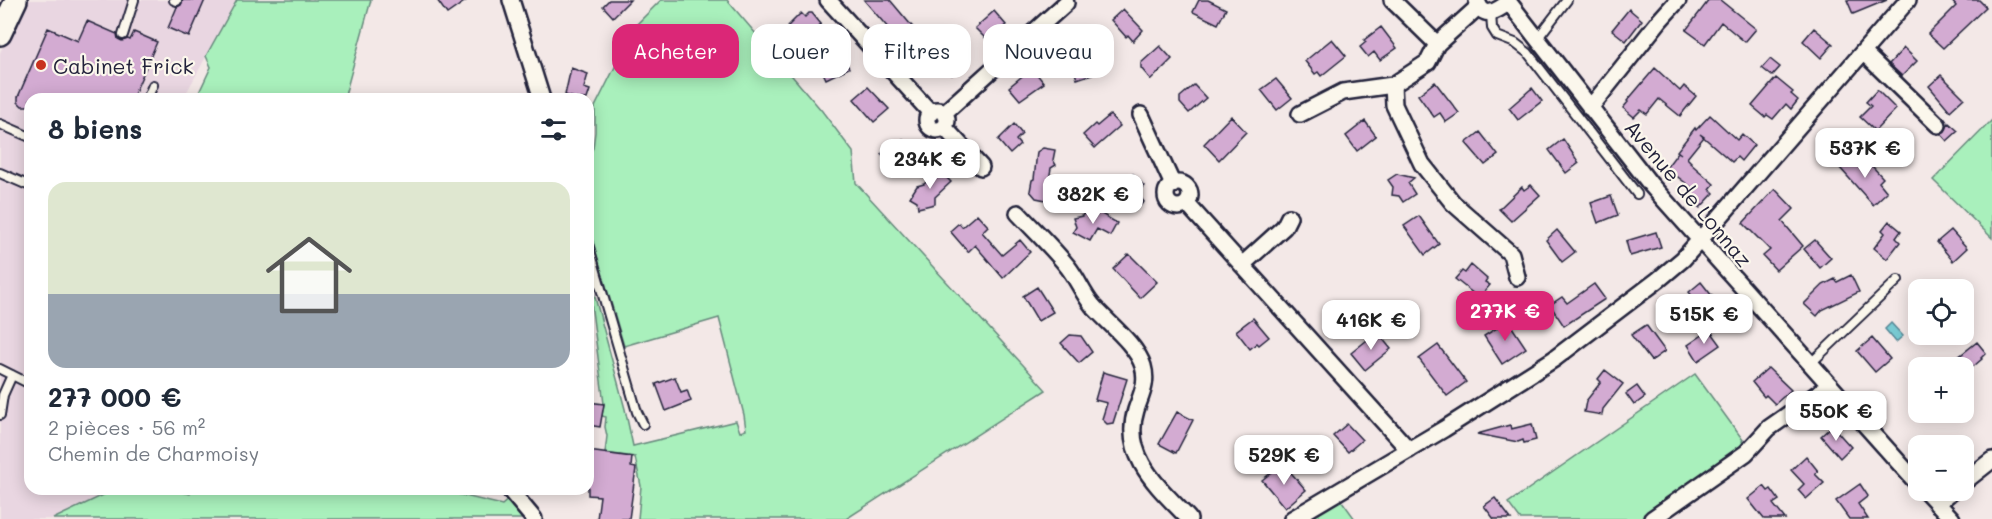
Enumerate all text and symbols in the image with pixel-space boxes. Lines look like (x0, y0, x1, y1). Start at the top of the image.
chip: Acheter (612, 24, 739, 78)
chip: Louer (751, 24, 851, 78)
chip: Filtres (863, 24, 971, 78)
chip: Nouveau (983, 24, 1114, 78)
place label: Cabinet Frick (53, 52, 194, 79)
marker: Cabinet Frick (34, 58, 48, 72)
text: 8 biens (48, 112, 142, 146)
icon: filters (537, 113, 570, 146)
street label: Avenue de Lonnaz (1620, 114, 1758, 272)
pin: 537K € (1816, 128, 1914, 179)
text: 537K € (1829, 134, 1901, 160)
pin: 234K € (881, 139, 979, 190)
text: 234K € (894, 145, 966, 171)
pin: 382K € (1044, 174, 1142, 225)
text: 382K € (1057, 180, 1129, 206)
icon: home (255, 221, 363, 329)
map controls (1908, 279, 1974, 501)
button: locate (1908, 279, 1974, 345)
pin: 277K € (1456, 291, 1554, 342)
pin: 515K € (1655, 294, 1753, 345)
text: 277K € (1470, 297, 1540, 323)
pin: 416K € (1322, 300, 1420, 351)
text: 515K € (1670, 300, 1738, 326)
text: 416K € (1336, 306, 1406, 332)
button: + (1908, 357, 1974, 423)
text: 277 000 € (48, 380, 181, 414)
pin: 550K € (1787, 391, 1885, 442)
text: 550K € (1800, 397, 1872, 423)
text: 2 pièces · 56 m² (48, 414, 205, 440)
pin: 529K € (1235, 435, 1333, 486)
button: − (1908, 435, 1974, 501)
text: Chemin de Charmoisy (48, 440, 259, 466)
text: 529K € (1248, 441, 1320, 467)

